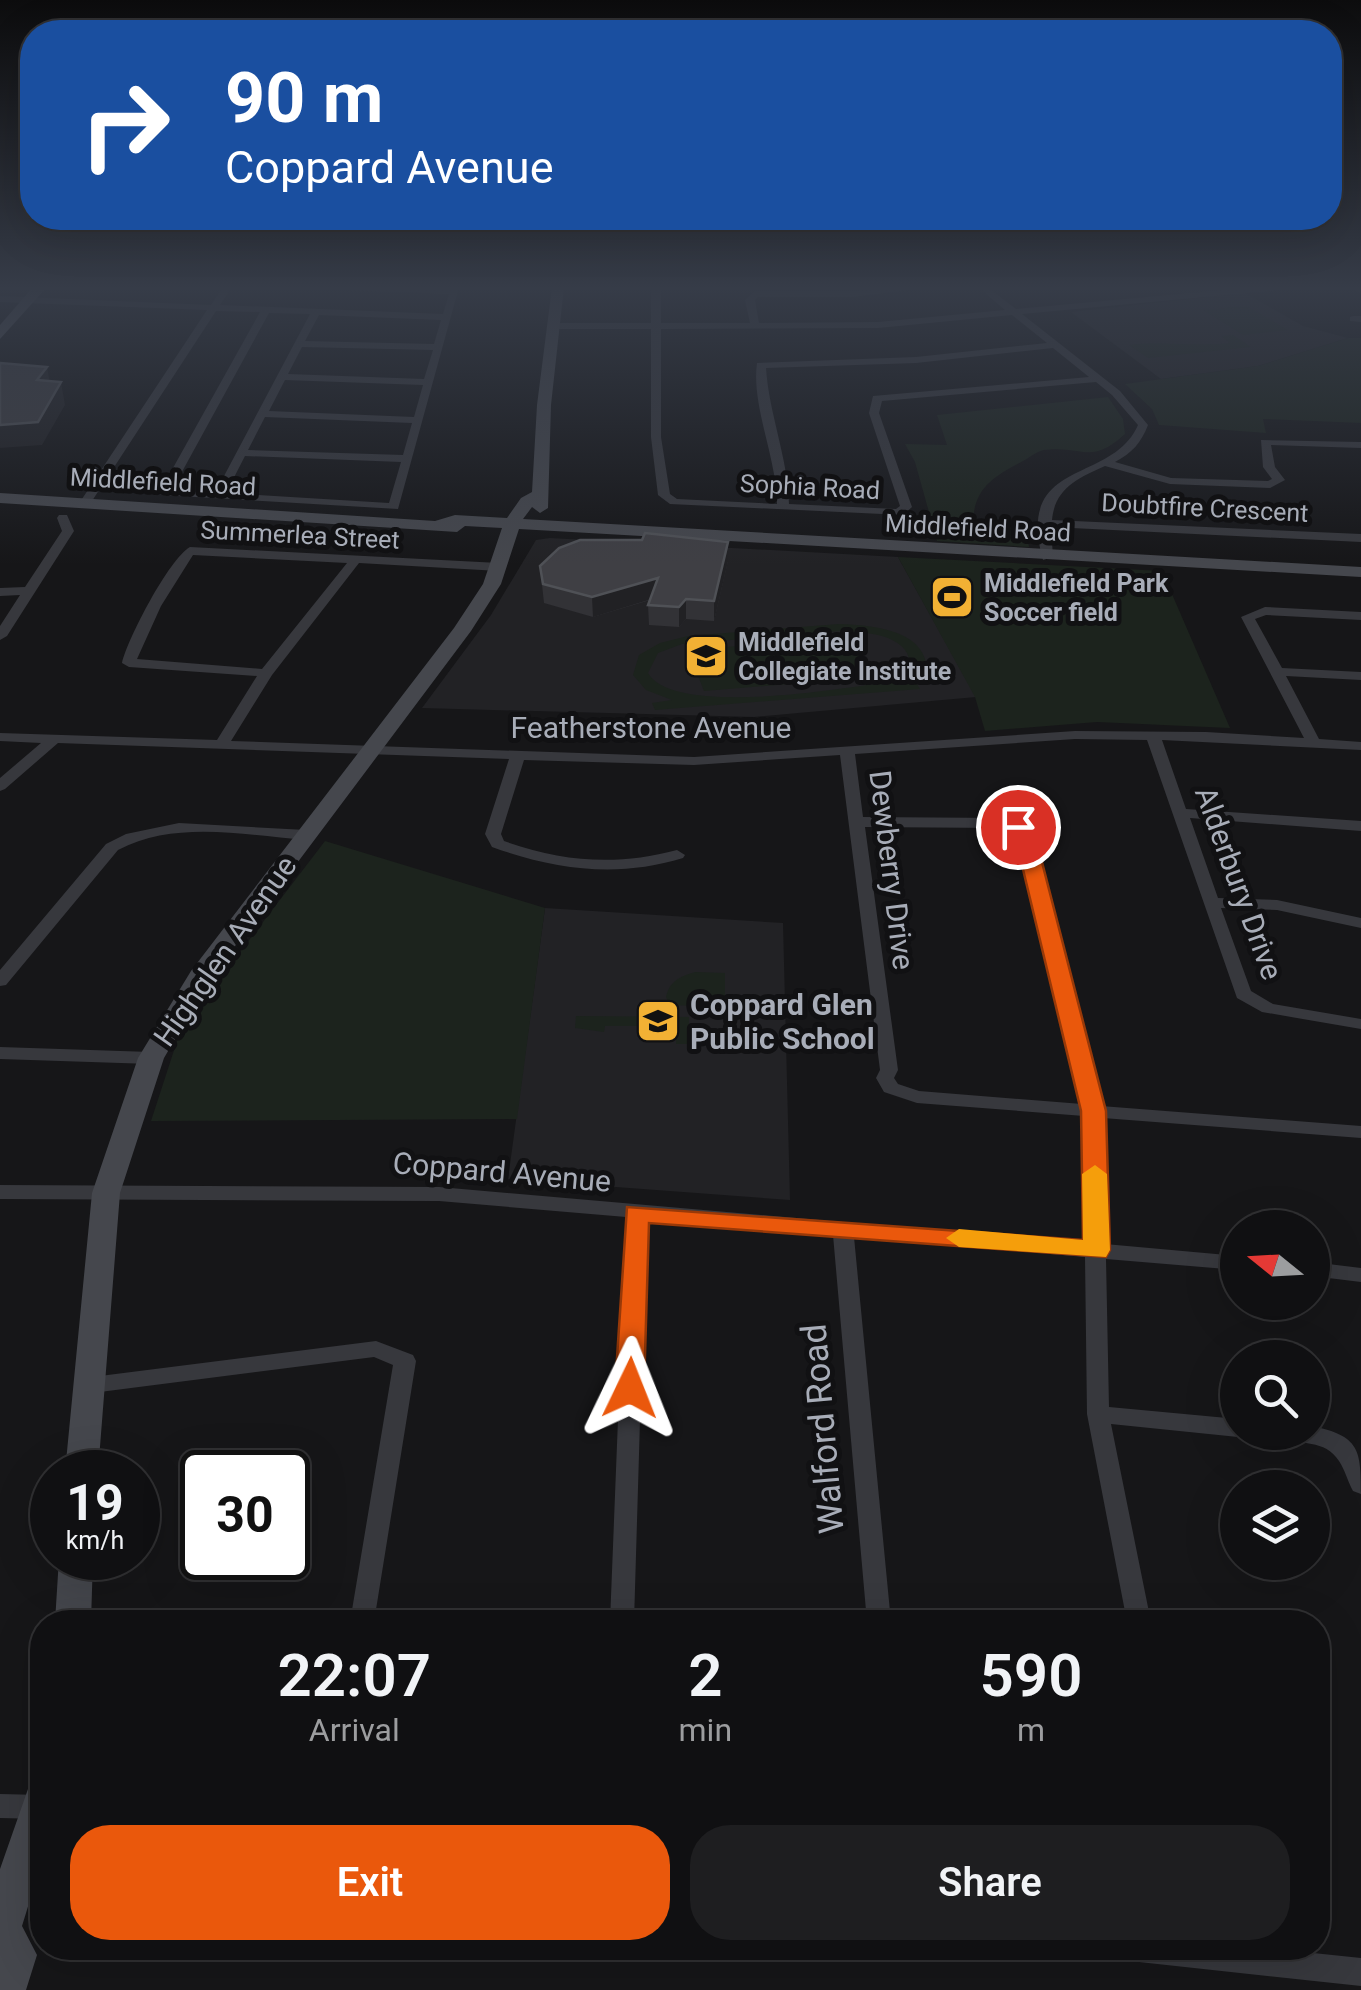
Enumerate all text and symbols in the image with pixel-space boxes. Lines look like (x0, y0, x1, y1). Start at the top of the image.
text: 90 m (225, 57, 383, 139)
icon: right (60, 60, 190, 190)
text: Coppard Avenue (225, 141, 554, 194)
street label: Middlefield Road (69, 463, 257, 501)
street label: Sophia Road (739, 469, 881, 505)
street label: Doubtfire Crescent (1101, 488, 1309, 528)
street label: Middlefield Road (884, 509, 1072, 547)
street label: Summerlea Street (200, 515, 400, 555)
place label: Middlefield Park Soccer field (984, 569, 1169, 627)
sports icon: Middlefield Park Soccer field (929, 574, 975, 620)
place label: Middlefield Collegiate Institute (738, 628, 951, 686)
school or university icon: Middlefield Collegiate Institute (683, 633, 729, 679)
street label: Featherstone Avenue (510, 710, 792, 745)
street label: Dewberry Drive (862, 768, 922, 972)
street label: Alderbury Drive (1188, 782, 1290, 984)
pin (976, 785, 1061, 870)
icon: arrive (991, 800, 1046, 855)
street label: Highglen Avenue (146, 849, 304, 1053)
place label: Coppard Glen Public School (690, 987, 875, 1056)
school or university icon: Coppard Glen Public School (635, 998, 681, 1044)
street label: Coppard Avenue (391, 1145, 613, 1199)
north arrow (1220, 1210, 1330, 1320)
map controls (1220, 1210, 1330, 1580)
street label: Walford Road (793, 1322, 853, 1536)
position arrow (578, 1336, 682, 1440)
button: search (1220, 1340, 1330, 1450)
speed limit sign: 30 (180, 1450, 310, 1580)
button: layers (1220, 1470, 1330, 1580)
text: 19 (66, 1474, 124, 1532)
text: km/h (66, 1526, 124, 1555)
text: 22:07 (278, 1640, 431, 1711)
text: 2 (688, 1640, 722, 1711)
text: 590 (980, 1640, 1082, 1711)
text: Arrival (309, 1711, 400, 1749)
text: min (679, 1711, 732, 1749)
text: m (1017, 1711, 1045, 1749)
button: Exit (70, 1825, 670, 1940)
button: Share (690, 1825, 1290, 1940)

